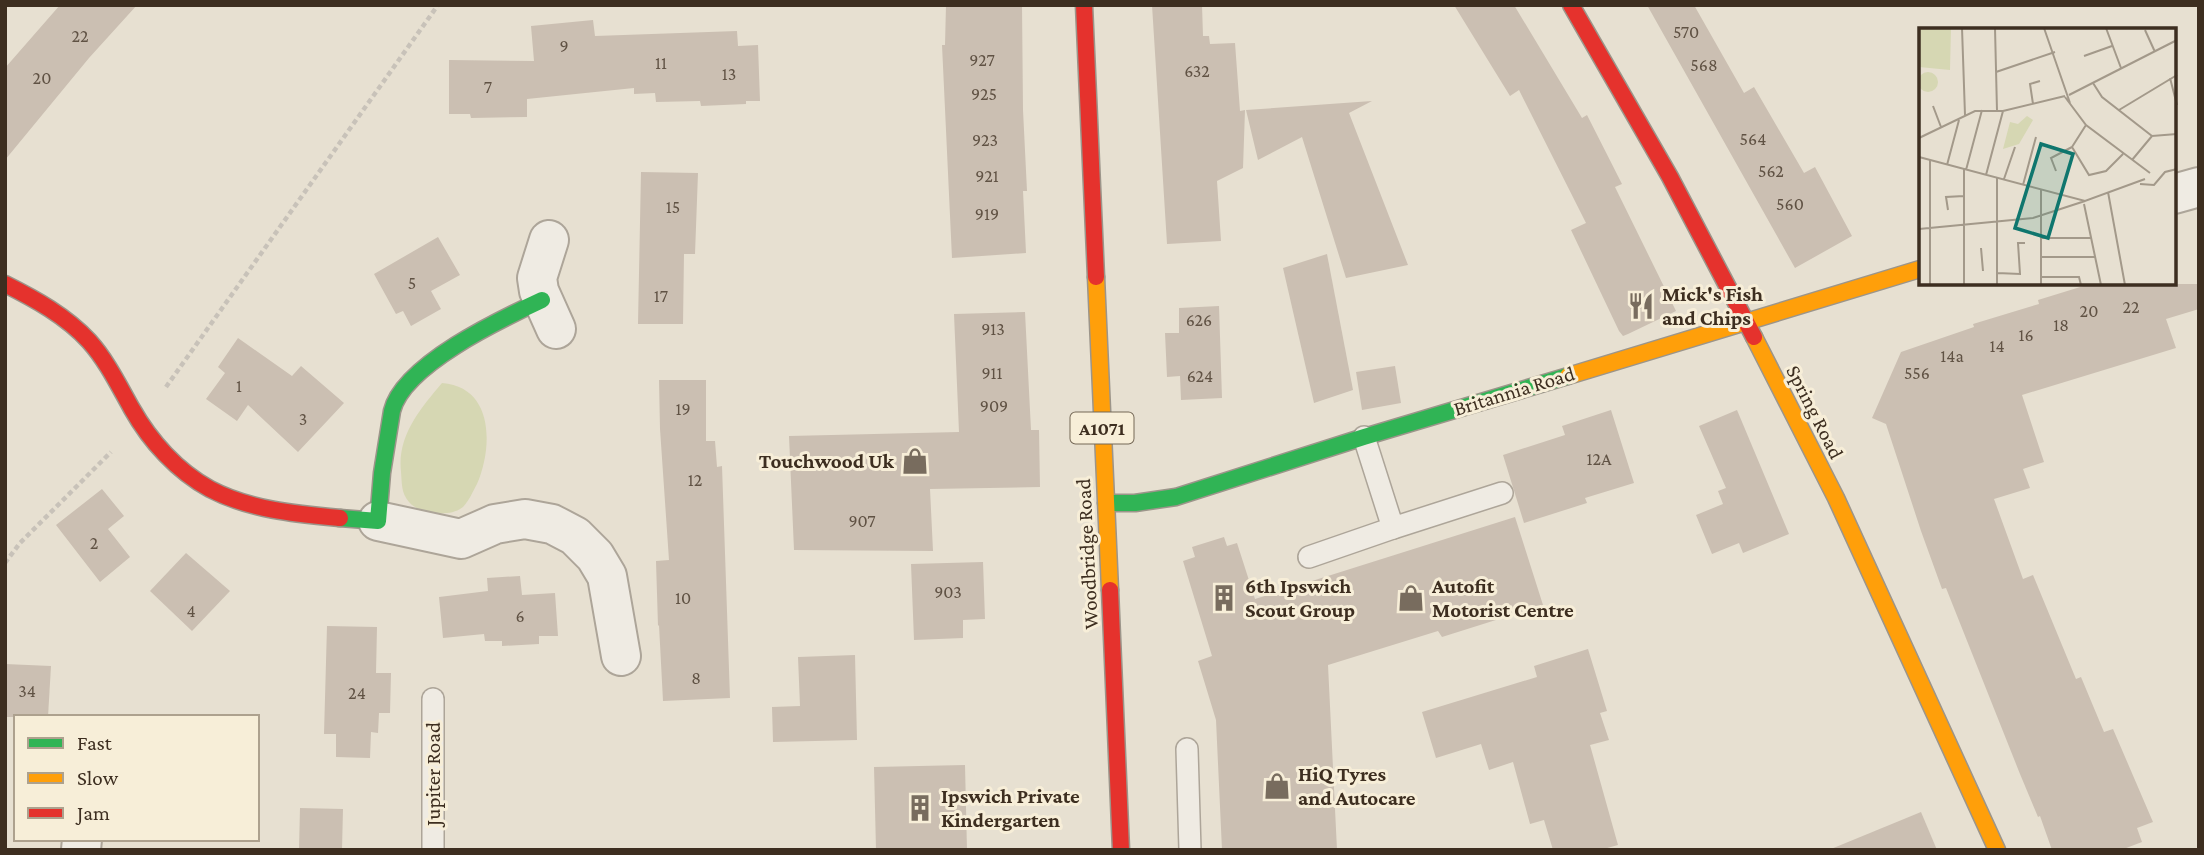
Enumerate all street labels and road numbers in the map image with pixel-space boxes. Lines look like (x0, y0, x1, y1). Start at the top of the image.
street label: Britannia Road (1451, 361, 1577, 421)
street label: Spring Road (1781, 361, 1849, 463)
road number: A1071 (1070, 412, 1134, 444)
street label: Woodbridge Road (1071, 478, 1103, 630)
street label: Jupiter Road (421, 722, 445, 828)

